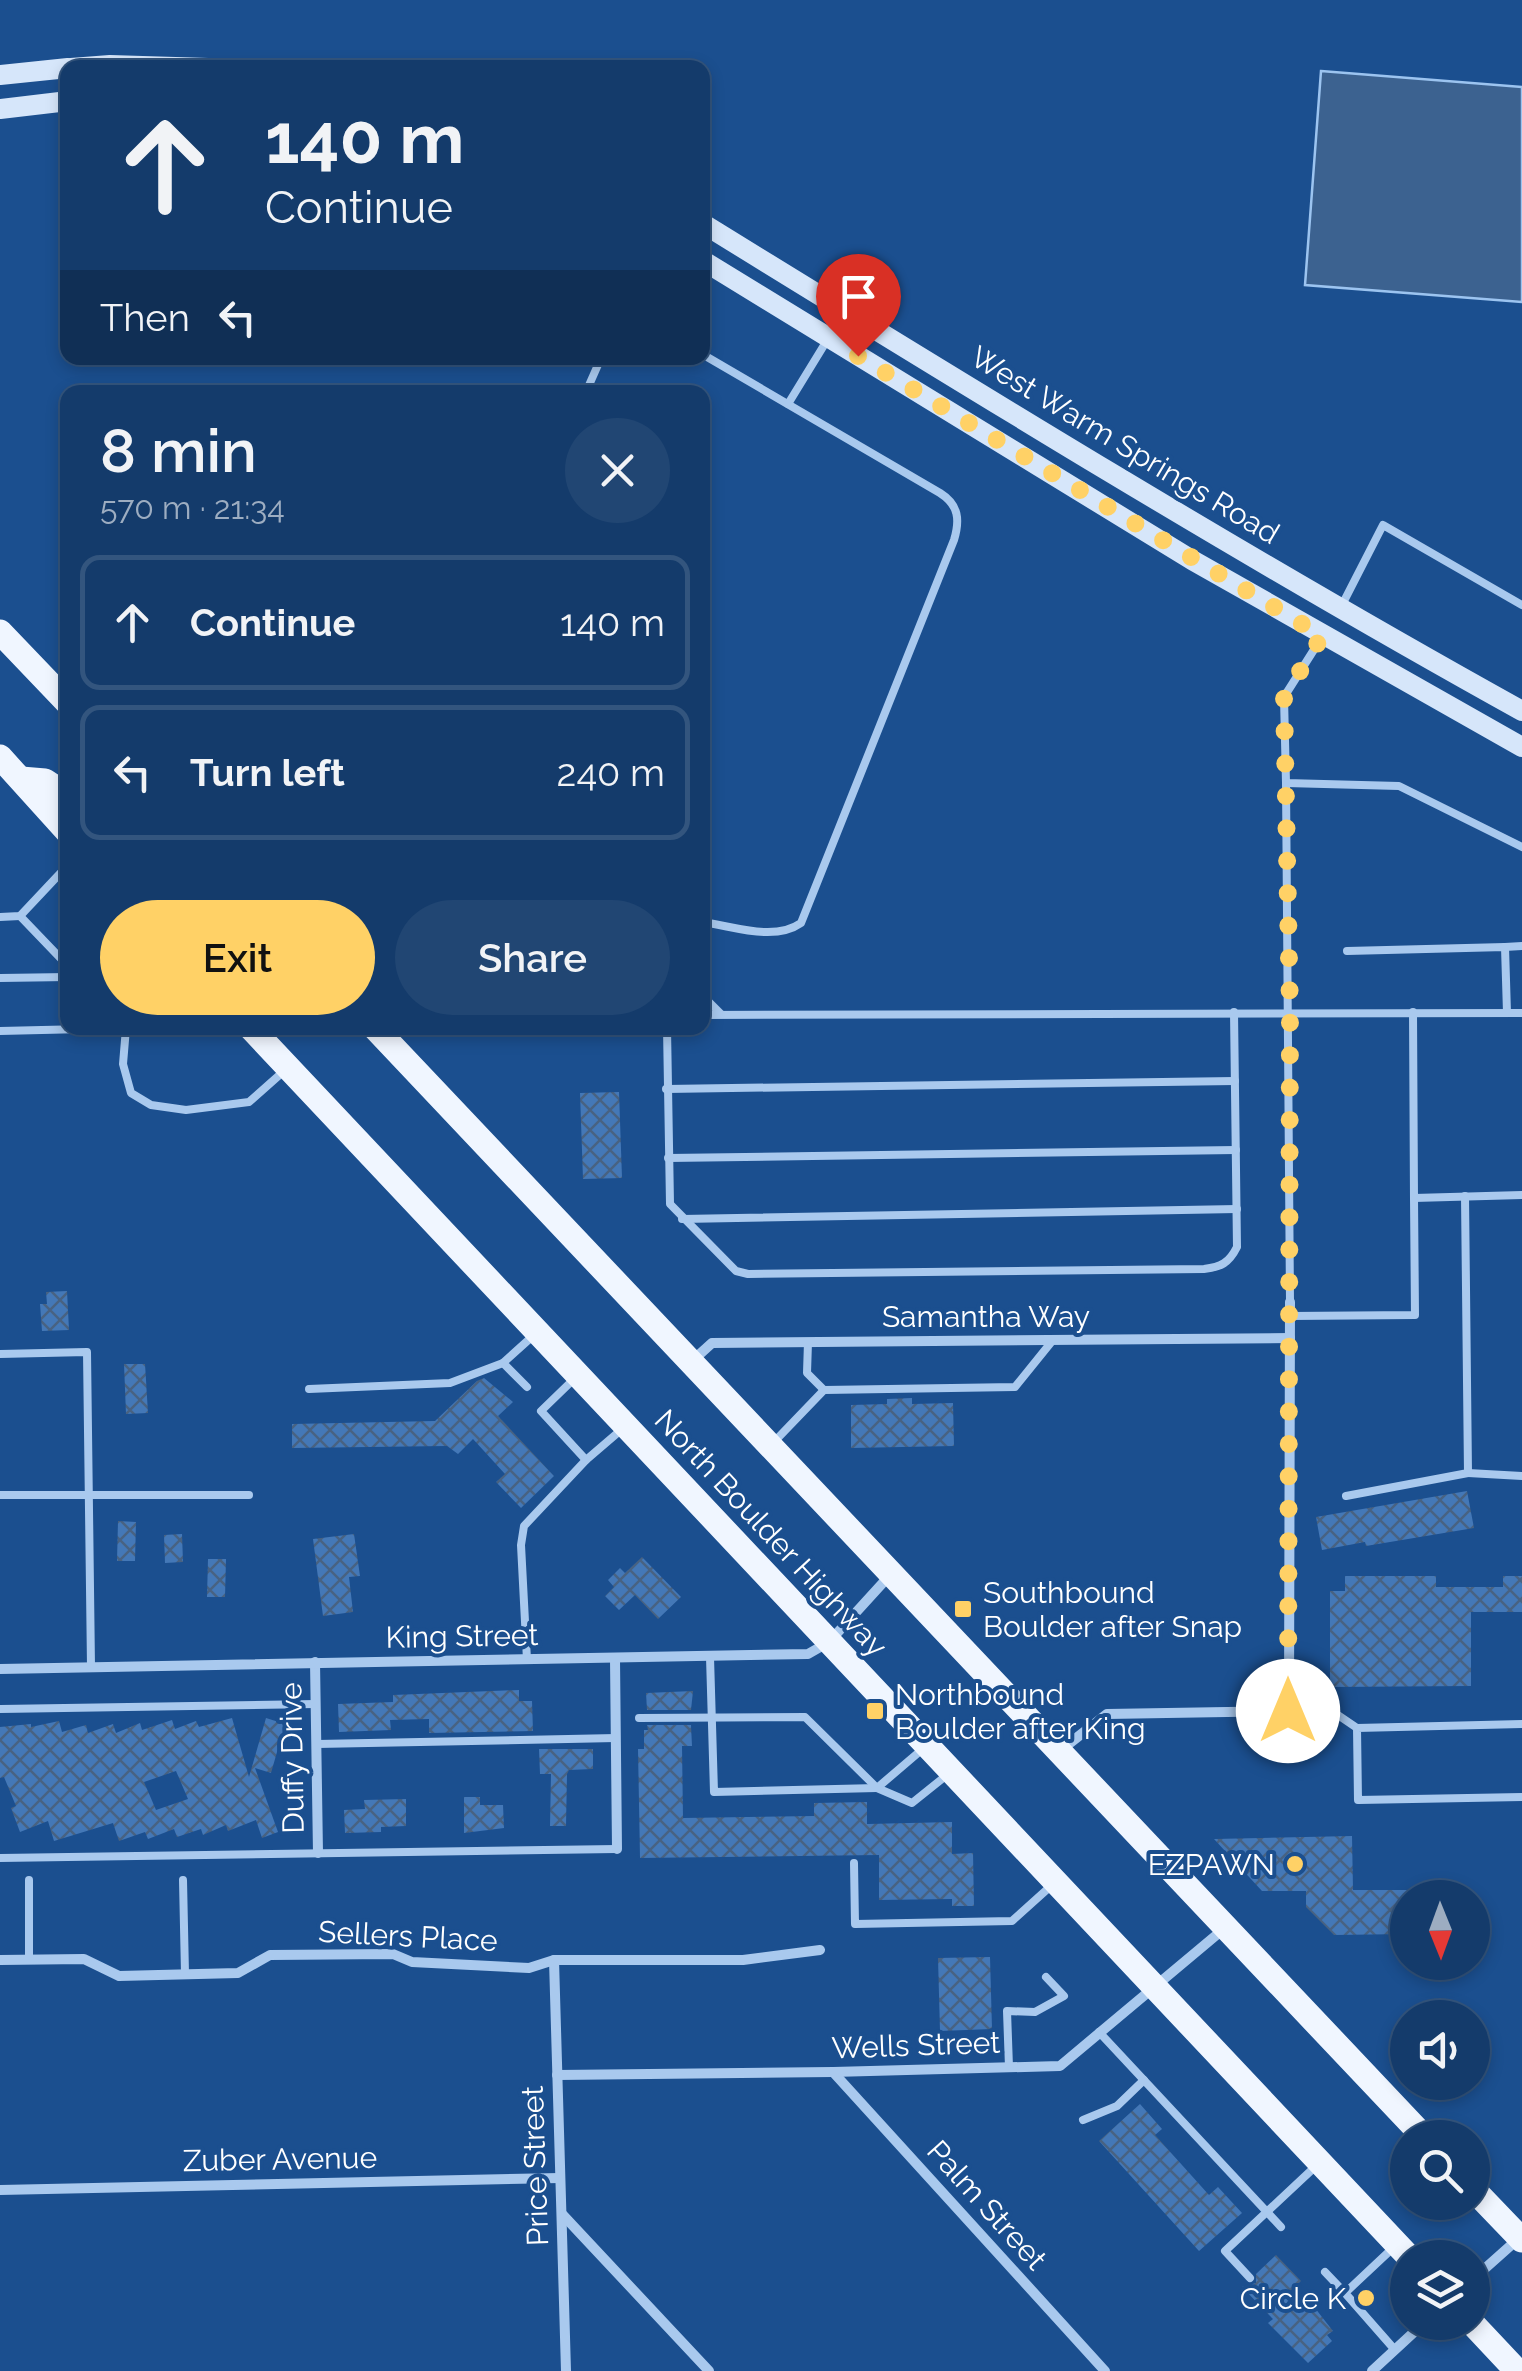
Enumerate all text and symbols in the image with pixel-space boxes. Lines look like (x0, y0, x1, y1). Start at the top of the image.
text: 140 m (265, 97, 465, 179)
icon: ahead (100, 100, 230, 230)
text: Continue (265, 181, 453, 234)
pin (816, 254, 901, 357)
icon: arrive (831, 269, 886, 324)
icon: left (210, 290, 265, 345)
text: Then (100, 295, 190, 340)
street label: West Warm Springs Road (964, 339, 1286, 551)
text: 8 min (100, 416, 257, 486)
button: close (565, 418, 670, 523)
text: 570 m · 21:34 (100, 489, 285, 526)
icon: ahead (105, 595, 160, 650)
text: Continue (190, 600, 355, 645)
text: 140 m (560, 600, 665, 645)
icon: left (105, 745, 160, 800)
text: Turn left (190, 750, 345, 795)
text: 240 m (557, 750, 665, 795)
button: Exit (100, 900, 375, 1015)
button: Share (395, 900, 670, 1015)
street label: Samantha Way (882, 1299, 1090, 1334)
street label: North Boulder Highway (648, 1402, 894, 1664)
place label: Southbound Boulder after Snap (983, 1575, 1242, 1644)
marker: Southbound Boulder after Snap (952, 1598, 974, 1620)
street label: King Street (385, 1617, 539, 1655)
position arrow (1236, 1659, 1340, 1763)
place label: Northbound Boulder after King (895, 1677, 1145, 1746)
street label: Duffy Drive (273, 1682, 311, 1834)
marker: Northbound Boulder after King (864, 1700, 886, 1722)
place label: EZPAWN (1148, 1847, 1275, 1882)
marker: EZPAWN (1284, 1853, 1306, 1875)
north arrow (1390, 1880, 1490, 1980)
map controls (1390, 1880, 1490, 2340)
street label: Sellers Place (317, 1914, 499, 1958)
button: sound (1390, 2000, 1490, 2100)
street label: Wells Street (831, 2025, 1001, 2065)
street label: Price Street (515, 2085, 555, 2247)
button: search (1390, 2120, 1490, 2220)
street label: Palm Street (920, 2133, 1054, 2277)
street label: Zuber Avenue (183, 2140, 377, 2178)
button: layers (1390, 2240, 1490, 2340)
place label: Circle K (1240, 2281, 1347, 2316)
marker: Circle K (1355, 2287, 1377, 2309)

